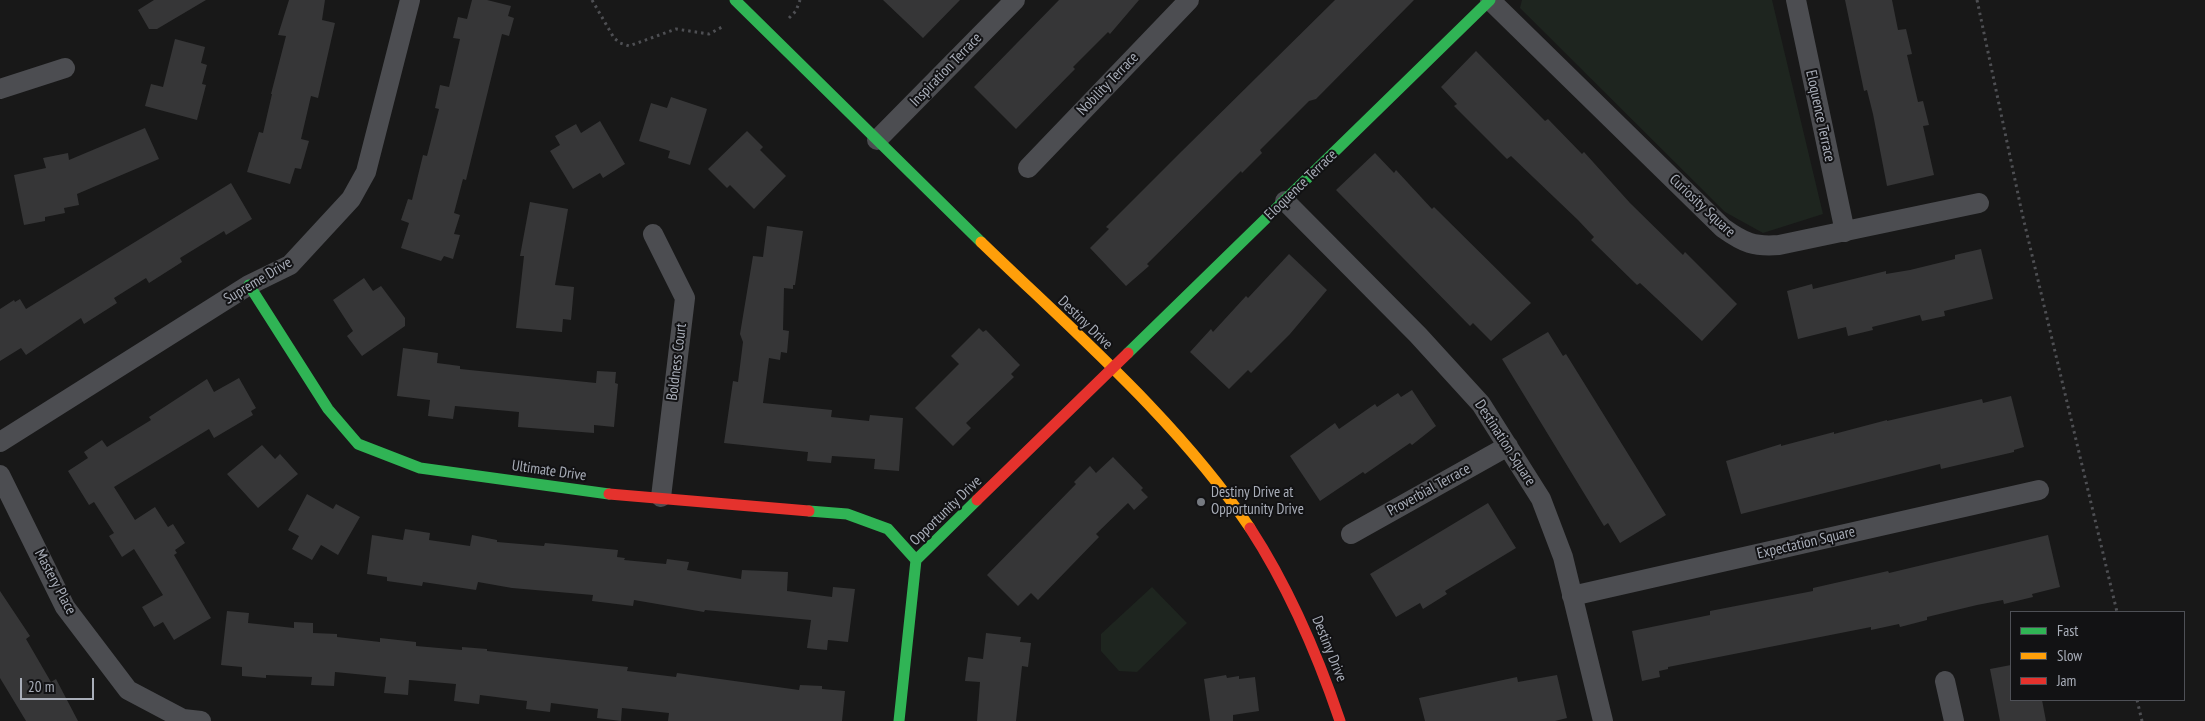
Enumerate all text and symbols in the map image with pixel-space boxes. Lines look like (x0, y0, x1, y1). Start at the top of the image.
street label: Inspiration Terrace (906, 29, 986, 111)
street label: Nobility Terrace (1073, 49, 1143, 119)
street label: Eloquence Terrace (1801, 68, 1839, 164)
street label: Eloquence Terrace (1261, 146, 1341, 224)
street label: Curiosity Square (1665, 171, 1739, 241)
street label: Supreme Drive (221, 254, 295, 308)
street label: Destiny Drive (1054, 292, 1116, 354)
street label: Boldness Court (663, 322, 691, 402)
street label: Destination Square (1471, 397, 1539, 489)
street label: Ultimate Drive (511, 457, 587, 485)
street label: Proverbial Terrace (1384, 460, 1474, 520)
street label: Opportunity Drive (906, 472, 986, 550)
place label: Destiny Drive at Opportunity Drive (1211, 484, 1304, 519)
marker: Destiny Drive at Opportunity Drive (1195, 496, 1207, 508)
street label: Expectation Square (1755, 523, 1857, 563)
street label: Mastery Place (30, 546, 80, 618)
legend (2010, 611, 2185, 701)
street label: Destiny Drive (1308, 614, 1350, 684)
text: Fast (2057, 621, 2078, 640)
text: Slow (2057, 646, 2082, 665)
scale bar (22, 668, 96, 700)
text: Jam (2057, 671, 2076, 690)
text: 20 m (28, 677, 54, 696)

